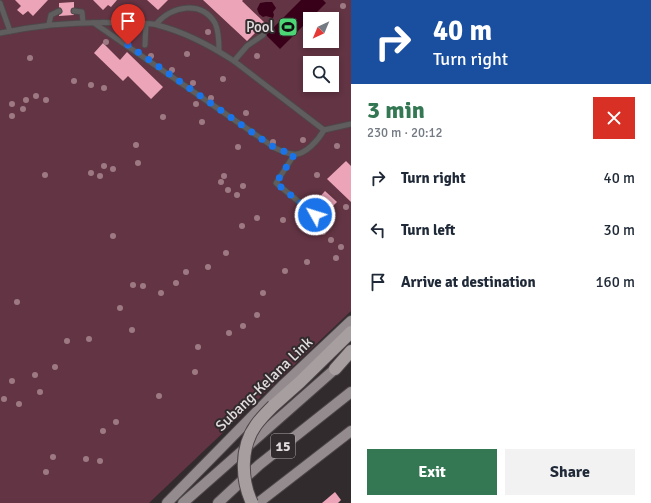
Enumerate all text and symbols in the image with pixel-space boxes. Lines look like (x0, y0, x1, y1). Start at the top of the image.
pin (111, 4, 145, 45)
icon: arrive (117, 10, 139, 32)
north arrow (303, 12, 339, 48)
map controls (303, 12, 339, 92)
text: 40 m (433, 14, 492, 48)
sports icon: Pool (277, 16, 299, 38)
icon: right (367, 16, 419, 68)
place label: Pool (246, 18, 274, 36)
text: Turn right (433, 48, 508, 70)
button: search (303, 56, 339, 92)
text: 3 min (367, 95, 425, 125)
button: close (593, 97, 635, 139)
text: 230 m · 20:12 (367, 125, 443, 141)
icon: right (367, 167, 389, 189)
text: Turn right (401, 169, 466, 187)
text: 40 m (604, 169, 635, 187)
position arrow (294, 194, 336, 236)
icon: left (367, 219, 389, 241)
text: Turn left (401, 221, 455, 239)
text: 30 m (604, 221, 635, 239)
icon: arrive (367, 271, 389, 293)
text: Arrive at destination (401, 273, 536, 291)
text: 160 m (595, 273, 635, 291)
street label: Subang-Kelana Link (212, 333, 317, 435)
road number: 15 (271, 434, 295, 458)
button: Exit (367, 449, 497, 495)
button: Share (505, 449, 635, 495)

